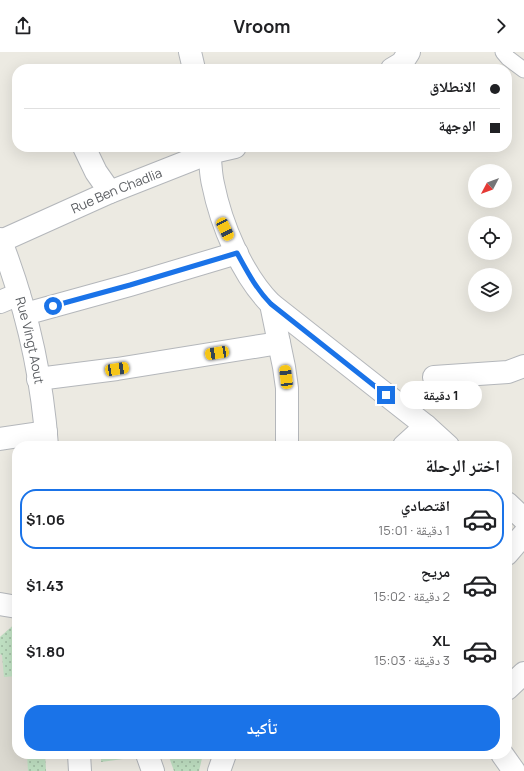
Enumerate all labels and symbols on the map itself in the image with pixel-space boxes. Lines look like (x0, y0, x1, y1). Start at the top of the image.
street label: Rue Ben Chadlia (68, 163, 165, 217)
north arrow (468, 164, 512, 208)
car (214, 216, 236, 242)
street label: Rue Vingt Aout (11, 295, 49, 385)
route start (44, 297, 62, 315)
car (204, 345, 230, 361)
car (104, 361, 130, 377)
car (279, 364, 293, 390)
callout: 1 دقيقة (400, 381, 482, 409)
route end (377, 386, 395, 404)

